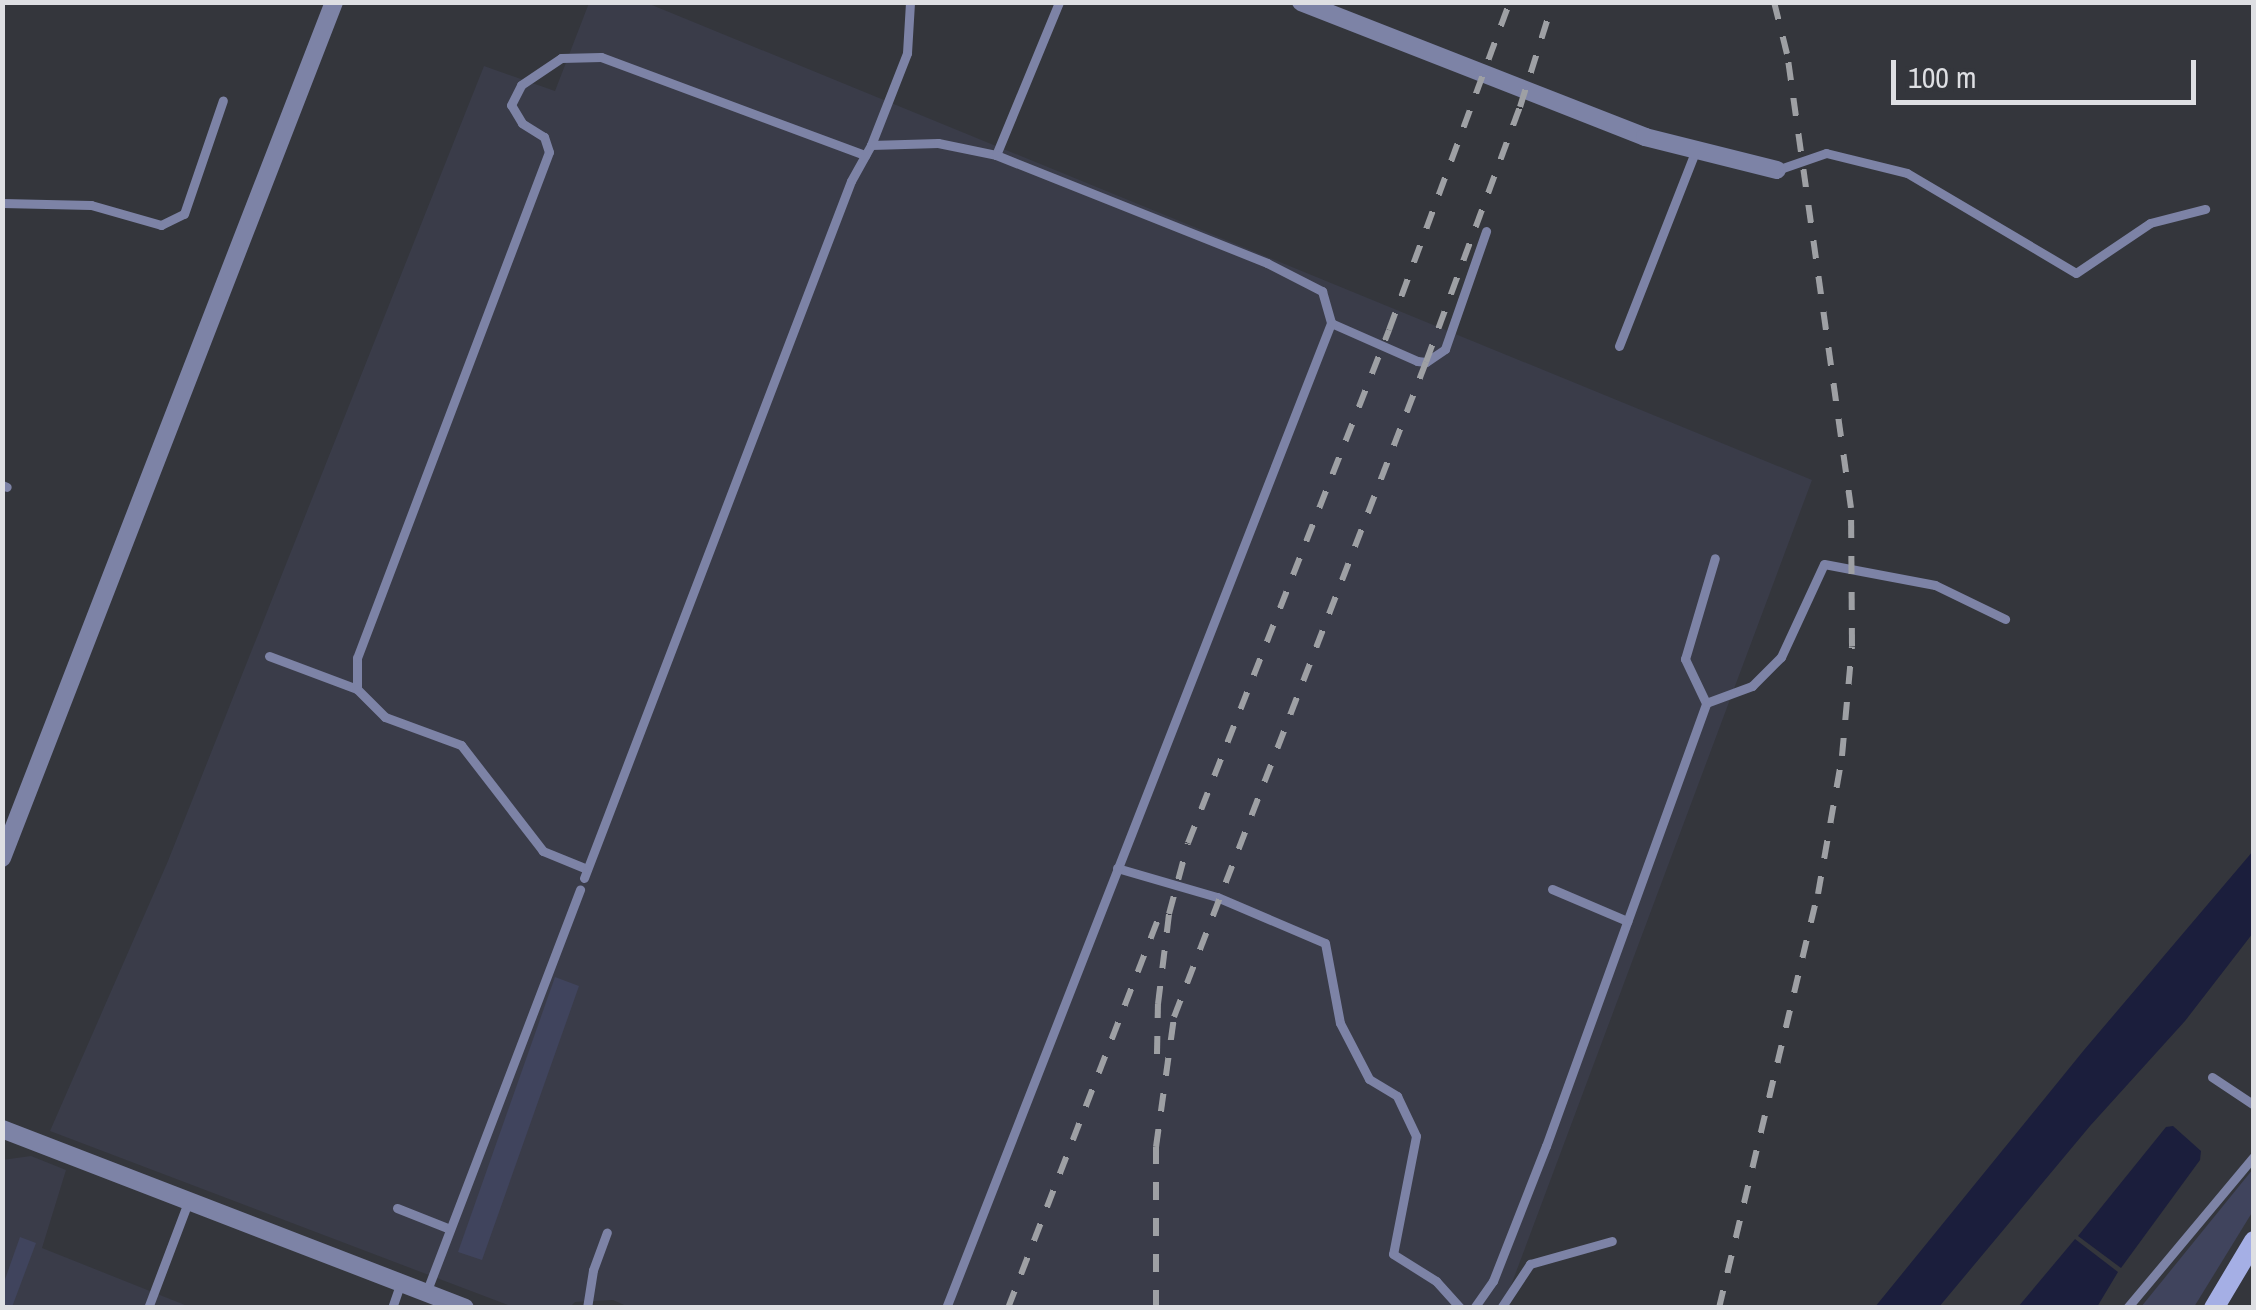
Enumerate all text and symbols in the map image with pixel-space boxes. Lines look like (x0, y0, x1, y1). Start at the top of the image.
scale bar (1896, 40, 2201, 102)
text: 100 m (1908, 57, 1976, 97)

